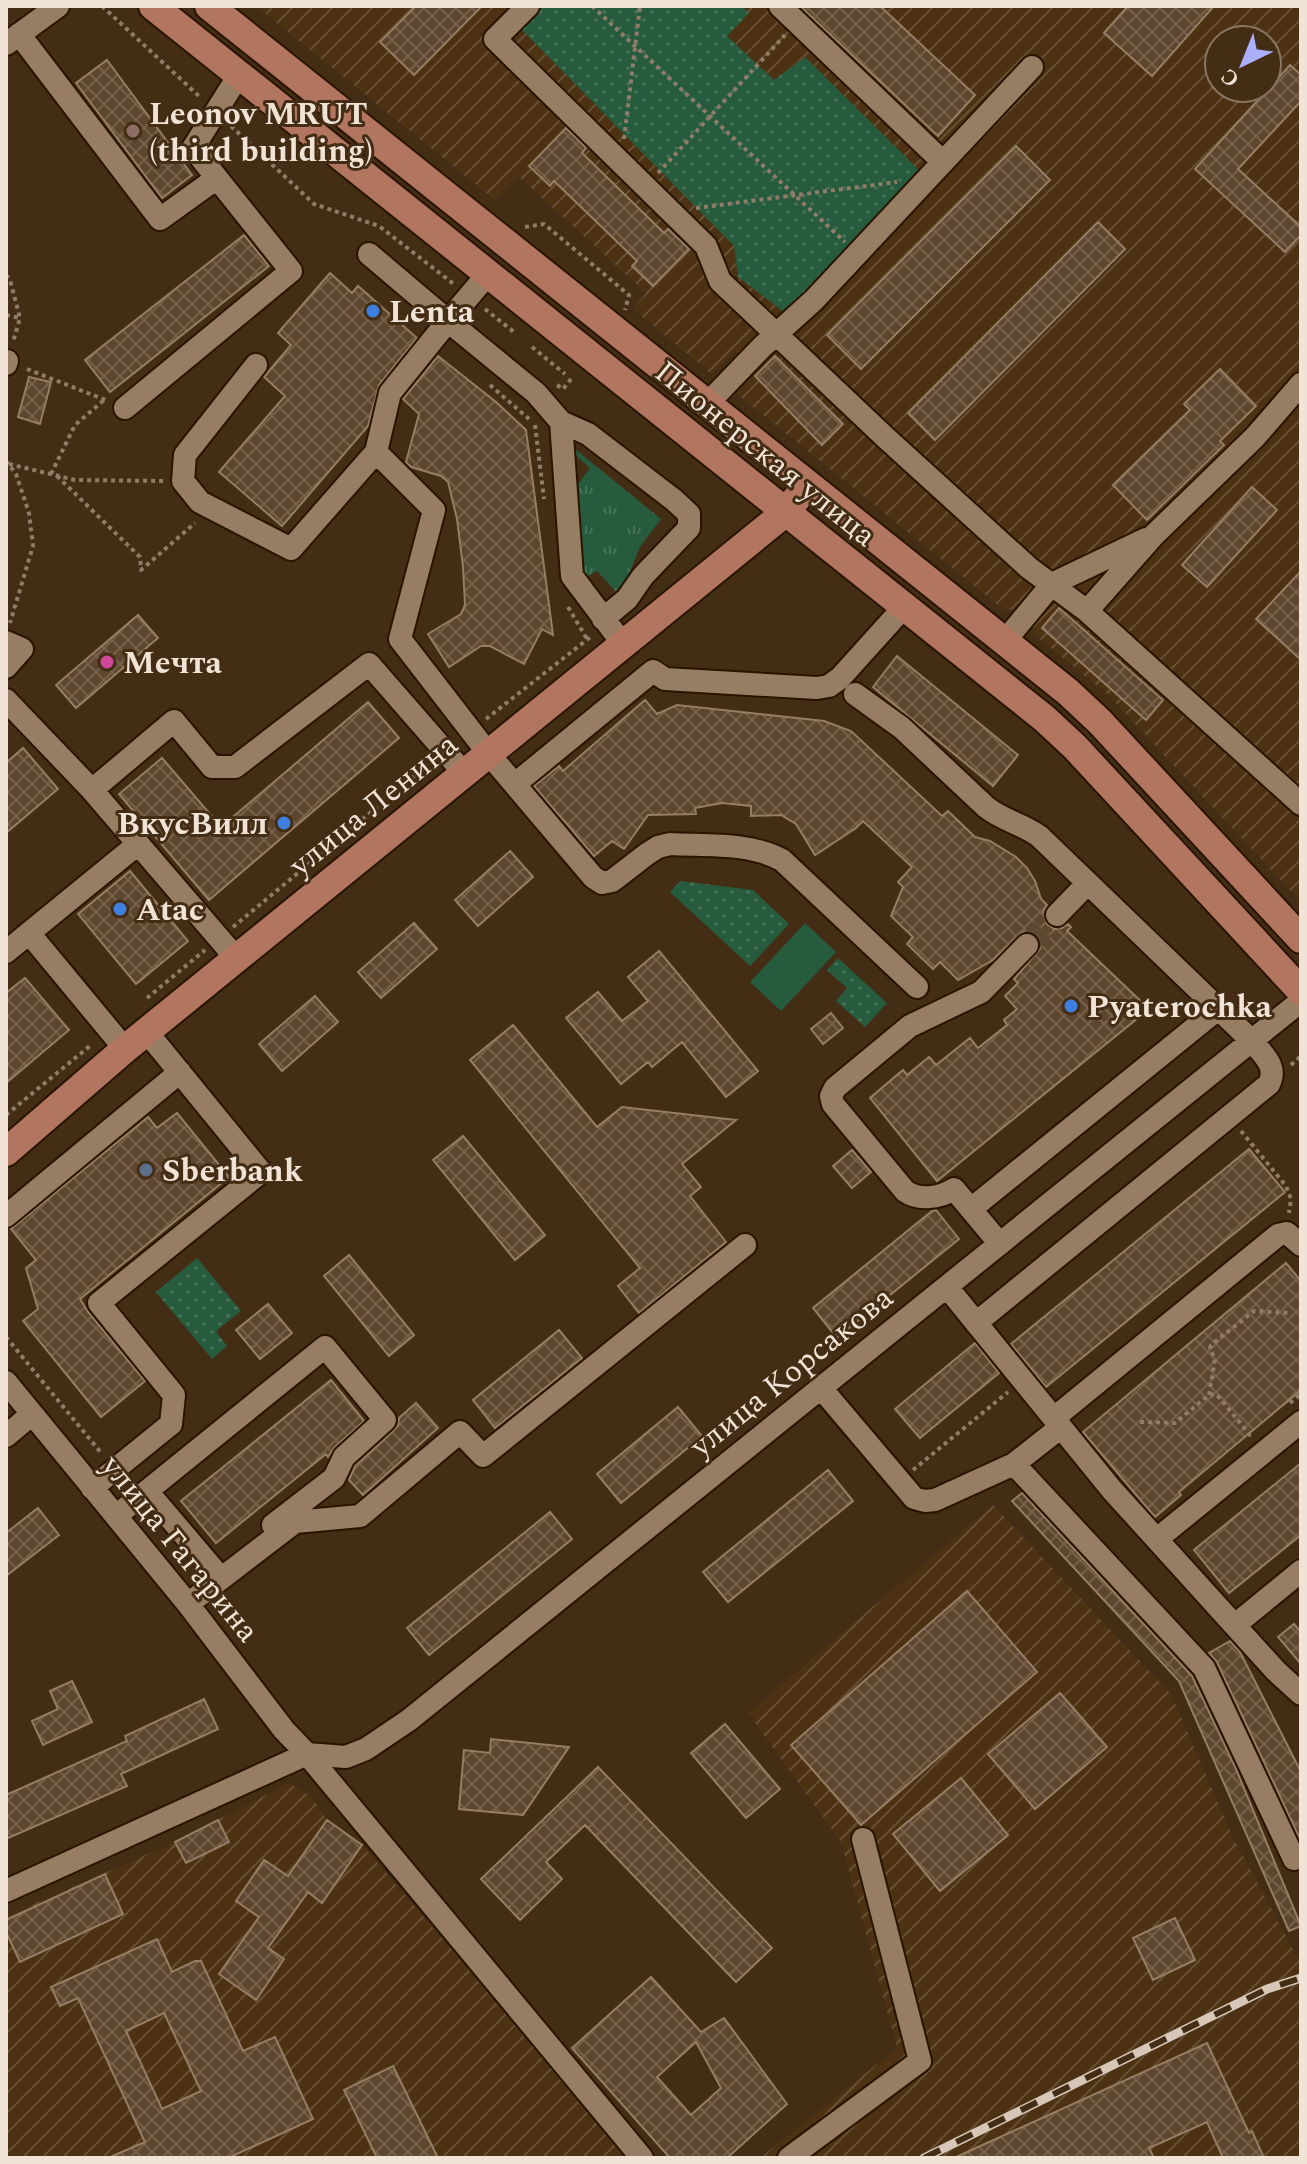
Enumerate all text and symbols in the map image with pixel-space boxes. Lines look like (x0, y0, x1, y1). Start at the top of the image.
north arrow (1203, 24, 1283, 104)
text: С (1213, 60, 1247, 95)
place label: Leonov MRUT (third building) (149, 90, 373, 176)
marker: Leonov MRUT (third building) (124, 122, 142, 140)
place label: Lenta (389, 288, 475, 337)
marker: Lenta (364, 302, 382, 320)
street label: Пионерская улица (643, 349, 887, 560)
place label: Мечта (123, 639, 223, 688)
marker: Мечта (98, 653, 116, 671)
street label: улица Ленина (278, 721, 470, 890)
place label: ВкусВилл (117, 800, 268, 849)
marker: ВкусВилл (275, 814, 293, 832)
place label: Atac (136, 886, 204, 935)
marker: Atac (111, 900, 129, 918)
place label: Pyaterochka (1087, 983, 1272, 1032)
marker: Pyaterochka (1062, 997, 1080, 1015)
place label: Sberbank (162, 1147, 304, 1196)
marker: Sberbank (137, 1161, 155, 1179)
street label: улица Корсакова (679, 1274, 905, 1471)
street label: улица Гагарина (88, 1444, 271, 1654)

